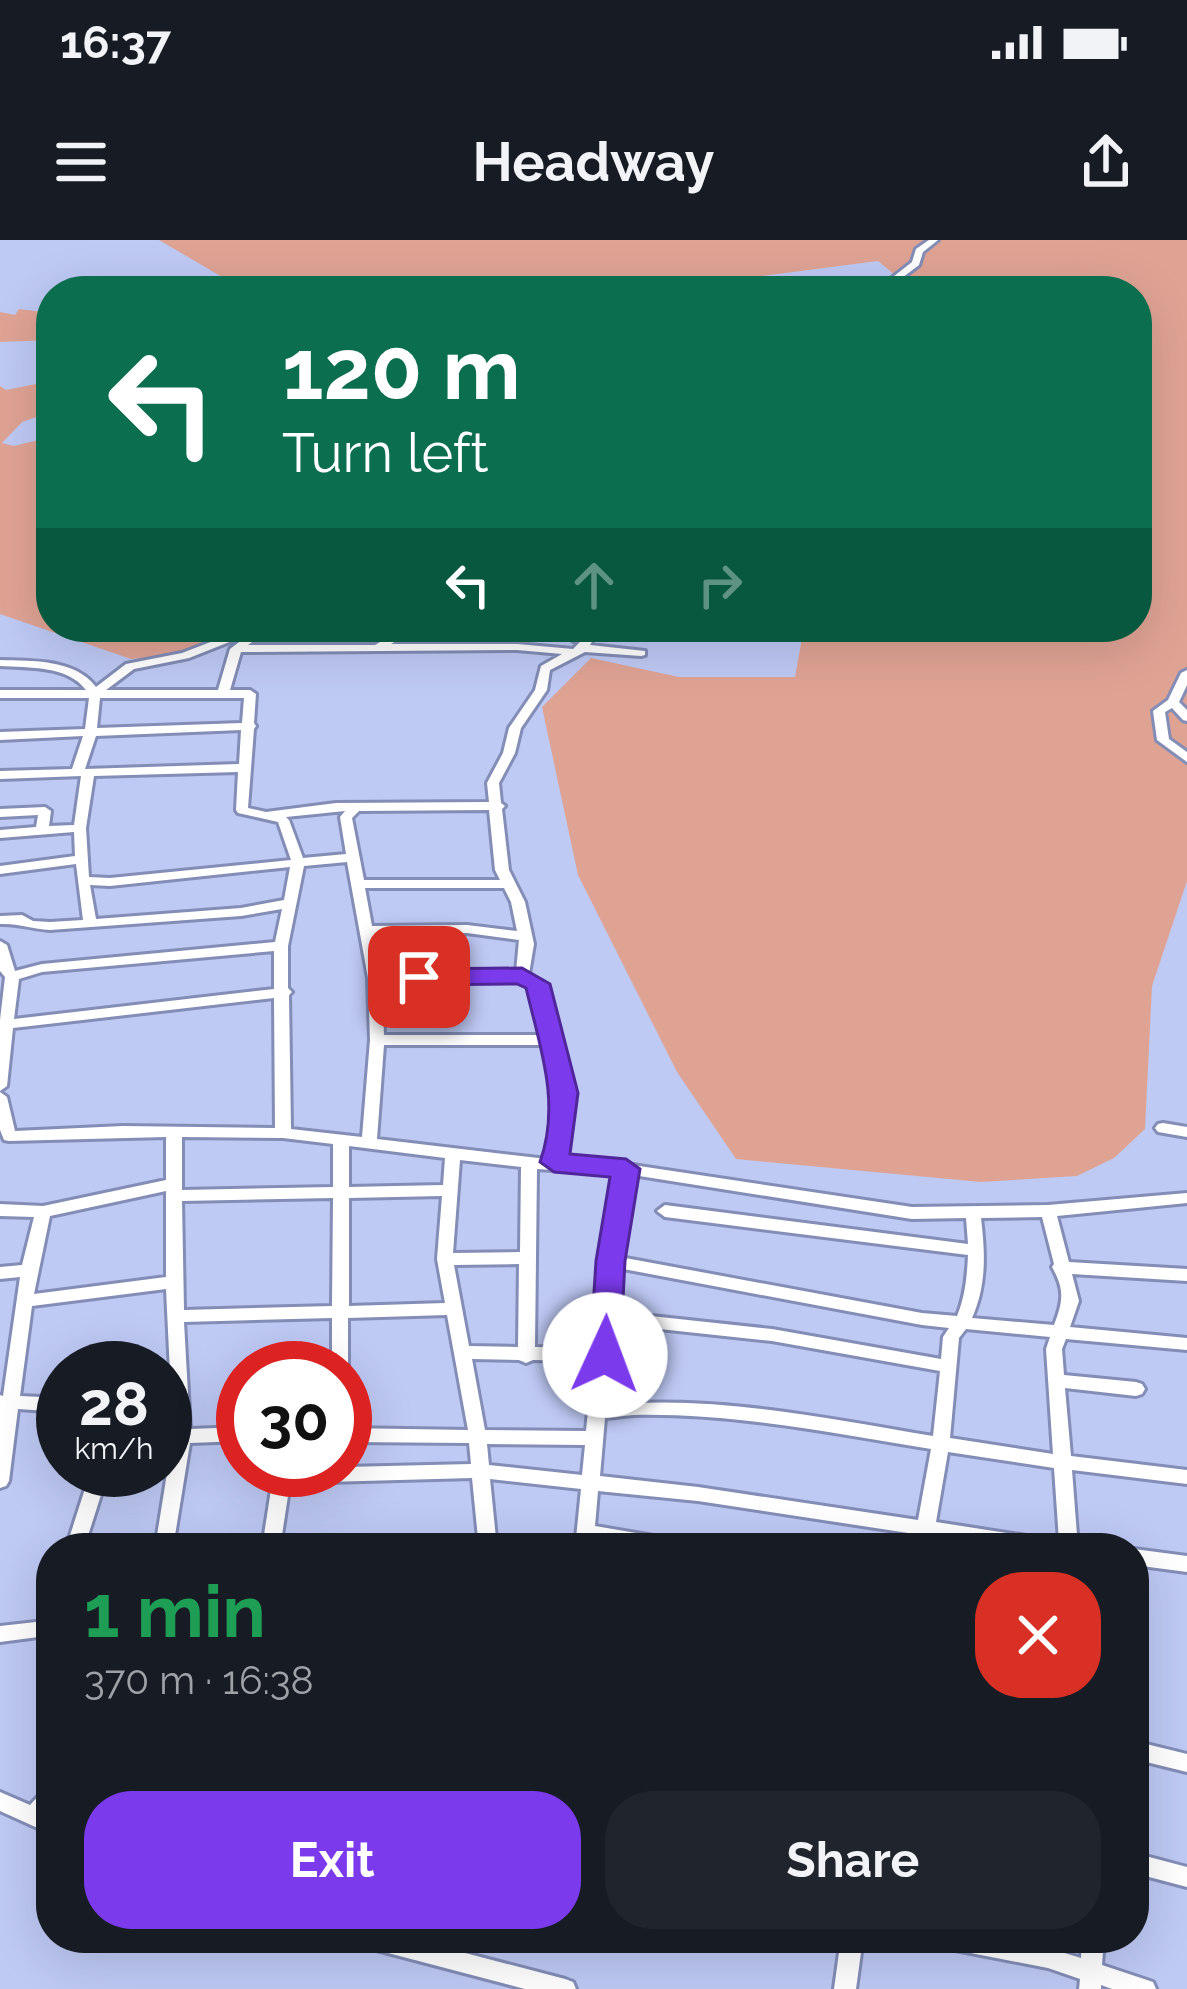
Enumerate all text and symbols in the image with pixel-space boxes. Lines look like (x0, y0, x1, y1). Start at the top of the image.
text: 16:37 (60, 16, 171, 69)
icon: menu (48, 129, 114, 195)
icon: share (1073, 129, 1139, 195)
text: Headway (473, 130, 714, 194)
text: 120 m (282, 320, 521, 419)
icon: left (84, 324, 240, 480)
text: Turn left (282, 421, 489, 485)
icon: left (435, 552, 501, 618)
icon: ahead (561, 552, 627, 618)
icon: right (687, 552, 753, 618)
pin (368, 926, 470, 1028)
icon: arrive (386, 944, 452, 1010)
position arrow (542, 1292, 668, 1418)
speed limit sign: 30 (216, 1341, 372, 1497)
text: 28 (79, 1369, 149, 1439)
text: km/h (74, 1431, 154, 1466)
text: 1 min (84, 1569, 266, 1654)
button: close (975, 1572, 1101, 1698)
text: 370 m · 16:38 (84, 1657, 314, 1703)
button: Exit (84, 1791, 581, 1929)
button: Share (605, 1791, 1101, 1929)

